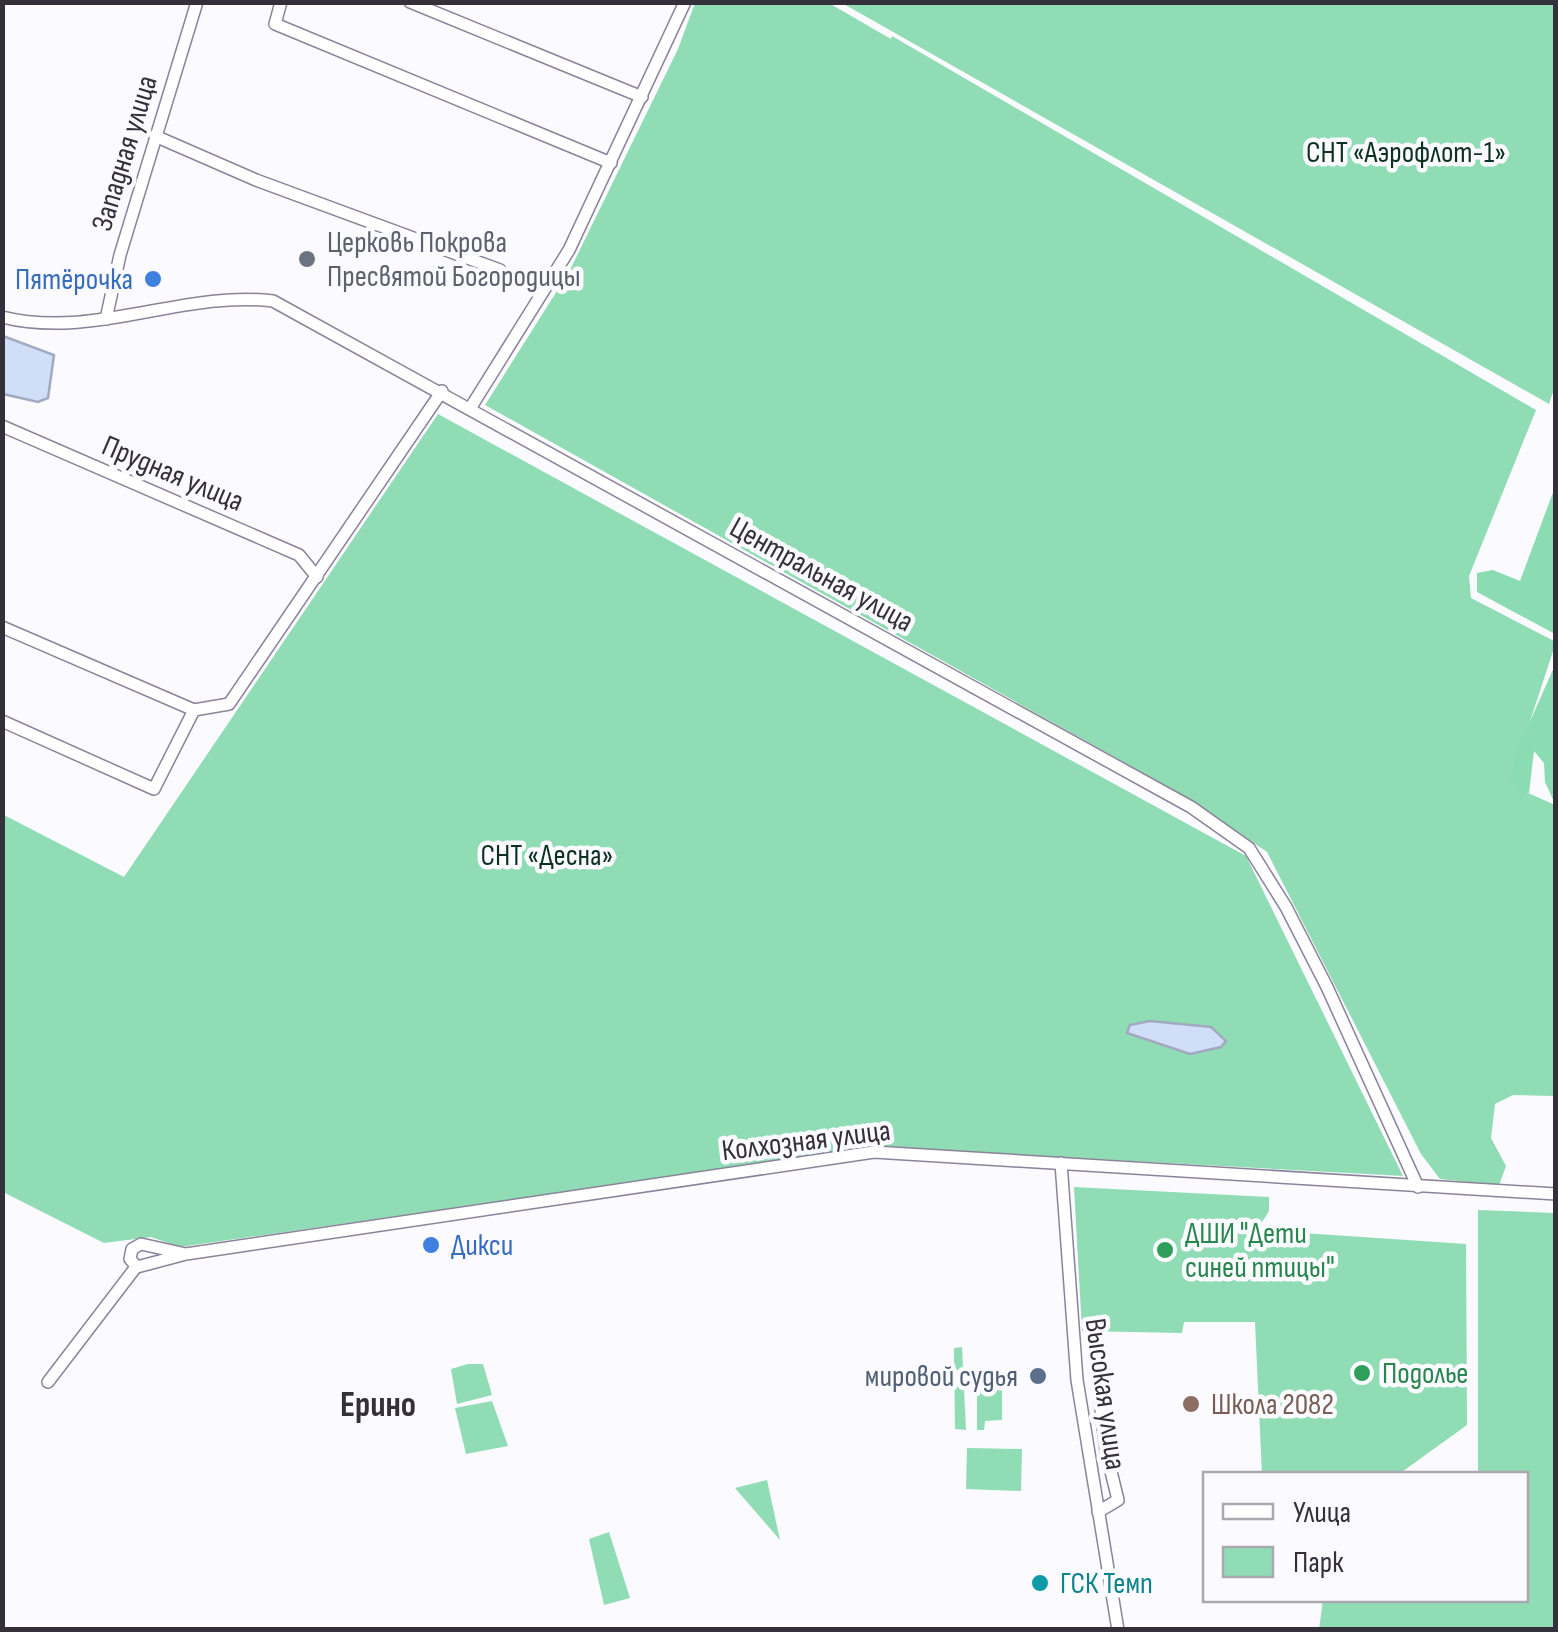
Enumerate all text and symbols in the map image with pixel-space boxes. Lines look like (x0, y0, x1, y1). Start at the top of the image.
street label: Западная улица (84, 71, 166, 235)
park label: СНТ «Аэрофлот-1» (1306, 135, 1506, 171)
place label: Церковь Покрова Пресвятой Богородицы (327, 225, 581, 295)
marker: Церковь Покрова Пресвятой Богородицы (296, 248, 318, 270)
place label: Пятёрочка (15, 262, 133, 298)
marker: Пятёрочка (142, 268, 164, 290)
street label: Прудная улица (96, 428, 249, 520)
street label: Центральная улица (723, 510, 920, 640)
park label: СНТ «Десна» (481, 838, 613, 874)
street label: Колхозная улица (720, 1113, 892, 1169)
place label: ДШИ "Дети синей птицы" (1185, 1216, 1335, 1286)
place label: Дикси (451, 1228, 513, 1264)
marker: Дикси (420, 1234, 442, 1256)
marker: ДШИ "Дети синей птицы" (1154, 1239, 1176, 1261)
street label: Высокая улица (1077, 1316, 1133, 1472)
place label: Подолье (1382, 1356, 1468, 1392)
place label: мировой судья (865, 1359, 1018, 1395)
marker: Подолье (1351, 1362, 1373, 1384)
marker: мировой судья (1027, 1365, 1049, 1387)
district label: Ерино (340, 1384, 416, 1427)
place label: Школа 2082 (1211, 1387, 1334, 1423)
marker: Школа 2082 (1180, 1393, 1202, 1415)
legend (1203, 1472, 1528, 1602)
text: Улица (1293, 1495, 1351, 1531)
text: Парк (1293, 1545, 1344, 1581)
place label: ГСК Темп (1060, 1566, 1153, 1602)
marker: ГСК Темп (1029, 1572, 1051, 1594)

